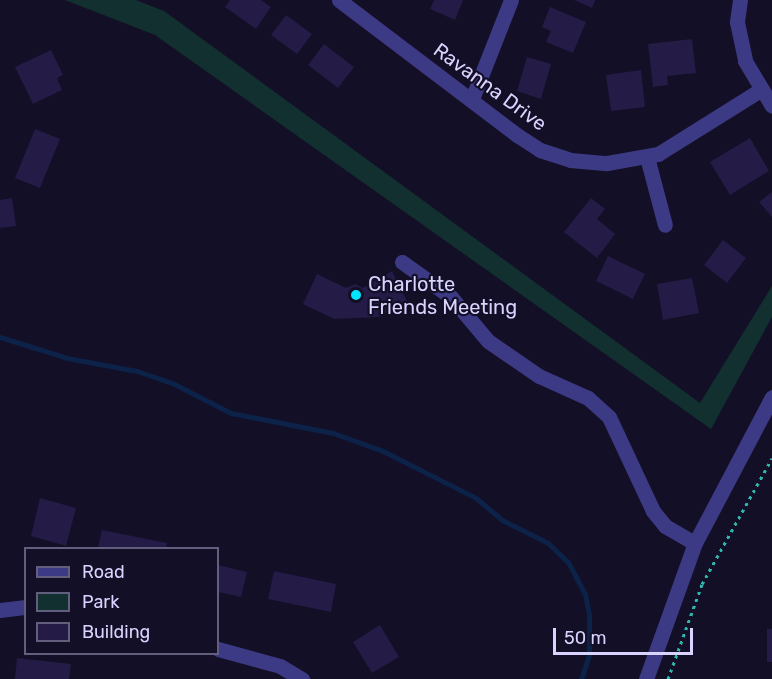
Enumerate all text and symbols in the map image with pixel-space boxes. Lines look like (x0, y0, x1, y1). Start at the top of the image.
street label: Ravanna Drive (429, 38, 551, 136)
place label: Charlotte Friends Meeting (368, 272, 517, 319)
marker: Charlotte Friends Meeting (349, 288, 363, 302)
legend (24, 547, 219, 655)
text: Road (82, 561, 125, 583)
text: Park (82, 591, 119, 613)
scale bar (556, 616, 696, 654)
text: Building (82, 621, 150, 643)
text: 50 m (564, 627, 607, 649)

